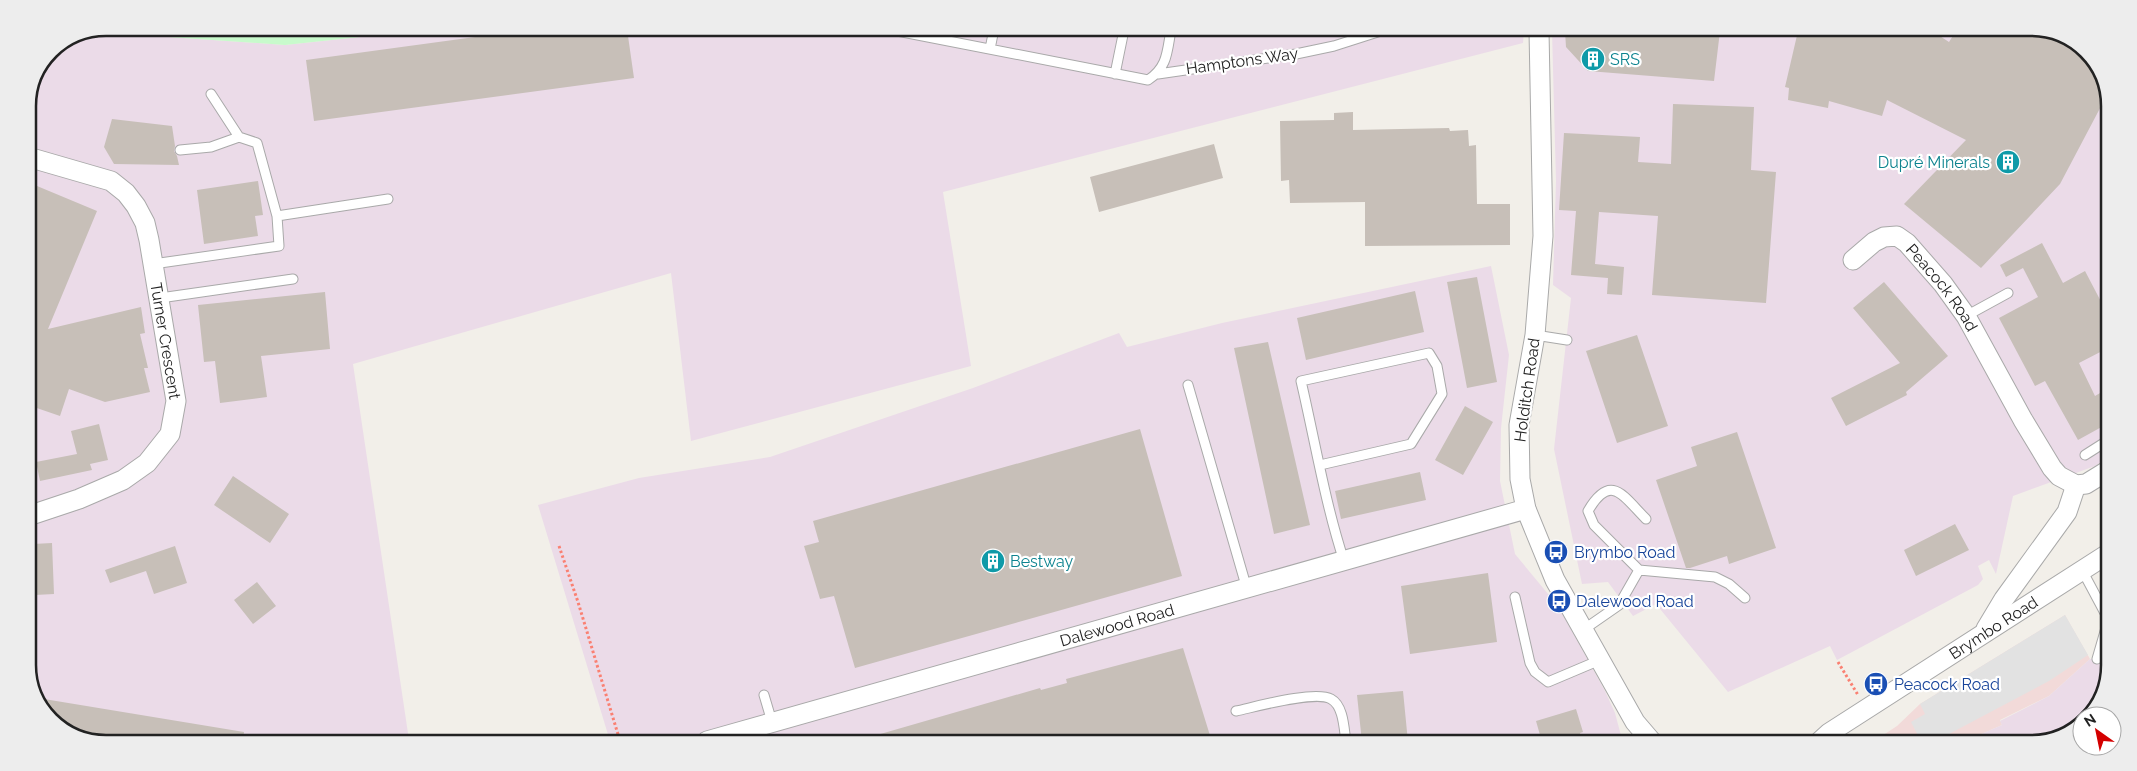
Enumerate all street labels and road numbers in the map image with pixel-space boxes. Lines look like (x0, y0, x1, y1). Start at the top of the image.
street label: Hamptons Way (1185, 44, 1300, 78)
street label: Peacock Road (1902, 240, 1982, 335)
street label: Turner Crescent (147, 281, 185, 401)
street label: Holditch Road (1510, 337, 1544, 443)
street label: Brymbo Road (1945, 592, 2041, 663)
street label: Dalewood Road (1058, 600, 1176, 650)

